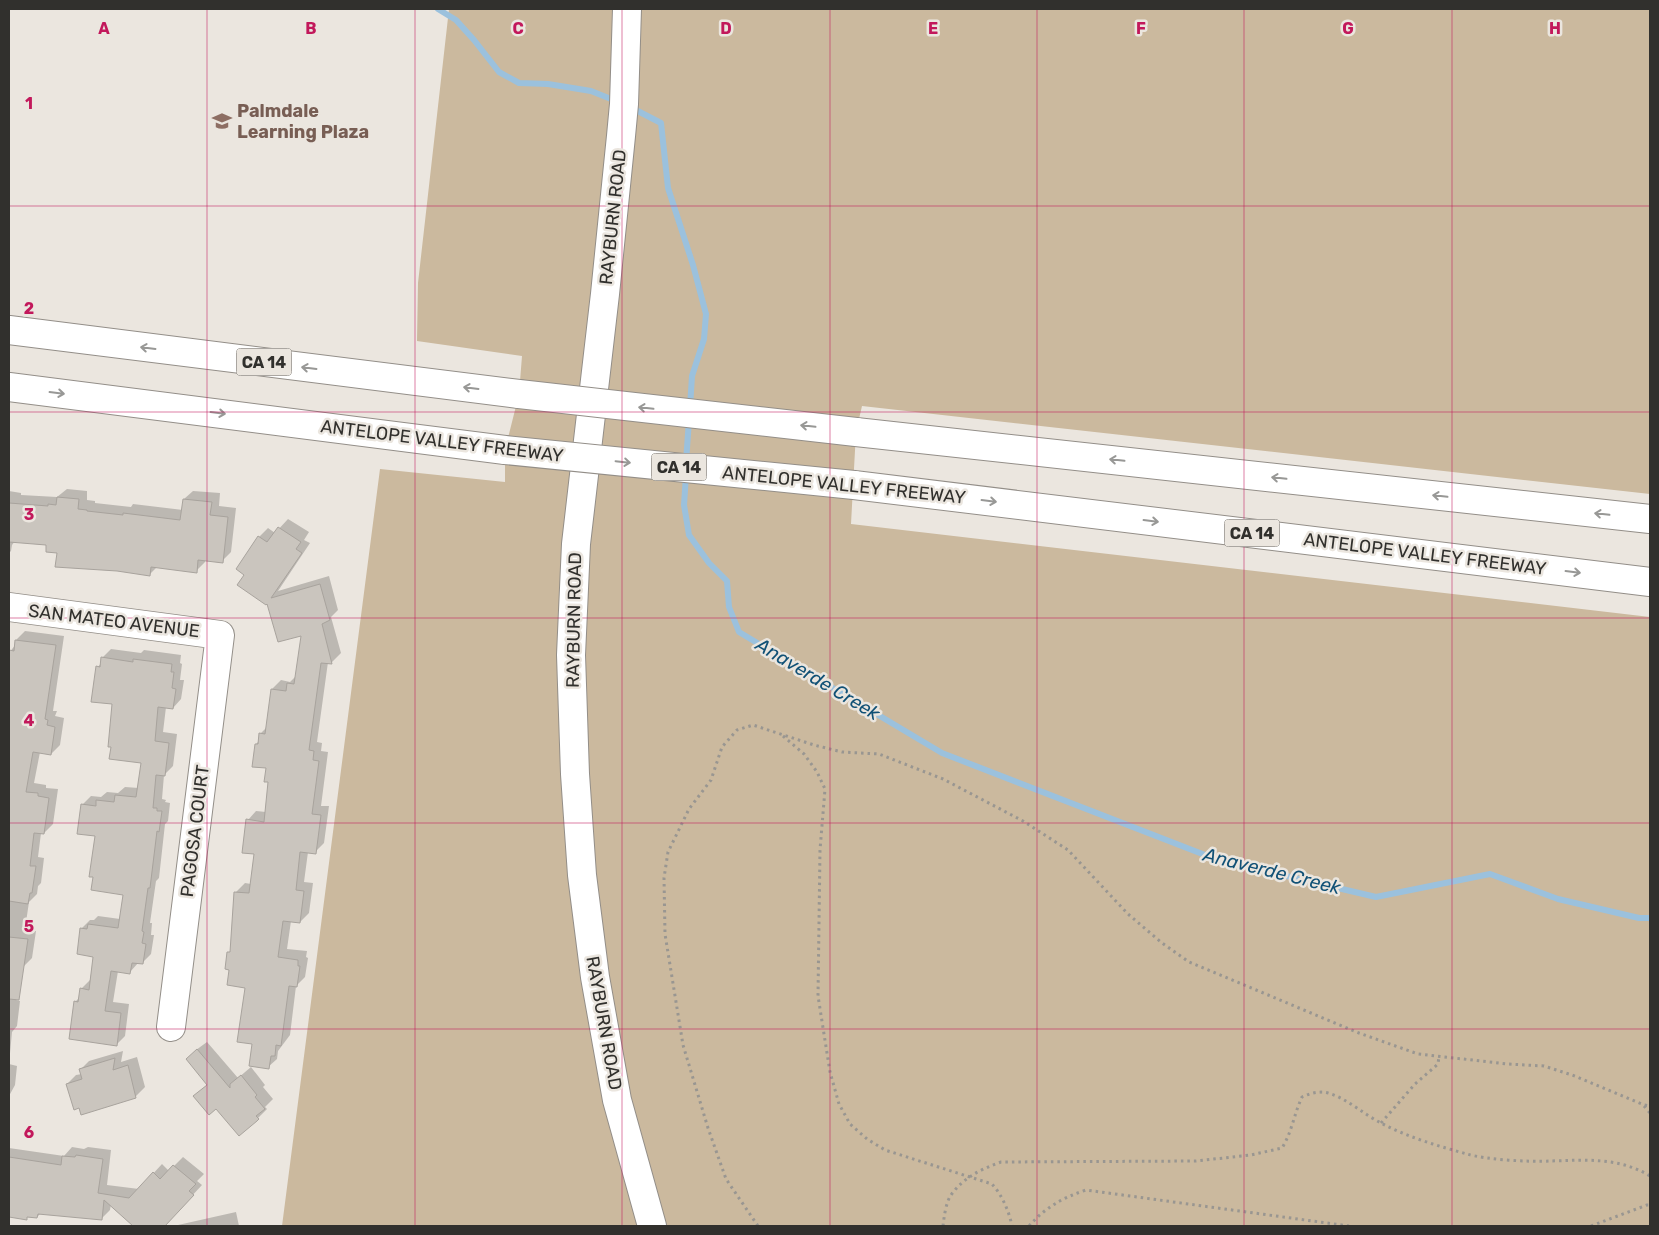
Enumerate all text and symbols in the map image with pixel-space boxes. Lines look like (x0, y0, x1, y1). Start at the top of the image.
text: A (98, 19, 110, 38)
text: B (305, 19, 317, 38)
text: C (512, 19, 524, 38)
text: D (720, 19, 732, 38)
text: E (928, 19, 938, 38)
text: F (1136, 19, 1146, 38)
text: G (1342, 19, 1354, 38)
text: H (1549, 19, 1561, 38)
text: 1 (25, 94, 33, 113)
place label: Palmdale Learning Plaza (237, 100, 369, 143)
school or university icon: Palmdale Learning Plaza (211, 110, 233, 132)
street label: RAYBURN ROAD (595, 148, 631, 286)
text: 2 (24, 299, 34, 318)
one-way arrow (140, 342, 156, 352)
road number: CA 14 (236, 348, 292, 376)
one-way arrow (302, 362, 318, 372)
one-way arrow (463, 383, 479, 393)
one-way arrow (49, 388, 65, 398)
one-way arrow (639, 403, 655, 413)
one-way arrow (210, 409, 226, 419)
street label: ANTELOPE VALLEY FREEWAY (319, 415, 565, 467)
one-way arrow (800, 421, 816, 431)
road number: CA 14 (652, 454, 706, 481)
one-way arrow (1110, 455, 1126, 465)
one-way arrow (614, 457, 630, 467)
street label: ANTELOPE VALLEY FREEWAY (721, 461, 967, 509)
one-way arrow (1271, 473, 1287, 483)
one-way arrow (1433, 491, 1449, 501)
one-way arrow (981, 496, 997, 506)
text: 3 (24, 505, 34, 524)
one-way arrow (1594, 509, 1610, 519)
one-way arrow (1142, 516, 1158, 526)
road number: CA 14 (1224, 520, 1280, 546)
street label: ANTELOPE VALLEY FREEWAY (1302, 528, 1548, 580)
street label: RAYBURN ROAD (562, 552, 586, 688)
one-way arrow (1564, 567, 1580, 577)
street label: SAN MATEO AVENUE (27, 600, 201, 642)
water label: Anaverde Creek (751, 632, 884, 725)
text: 4 (24, 711, 35, 730)
street label: PAGOSA COURT (176, 764, 214, 898)
water label: Anaverde Creek (1200, 843, 1343, 899)
text: 5 (24, 917, 34, 936)
street label: RAYBURN ROAD (581, 954, 627, 1092)
text: 6 (24, 1123, 34, 1142)

